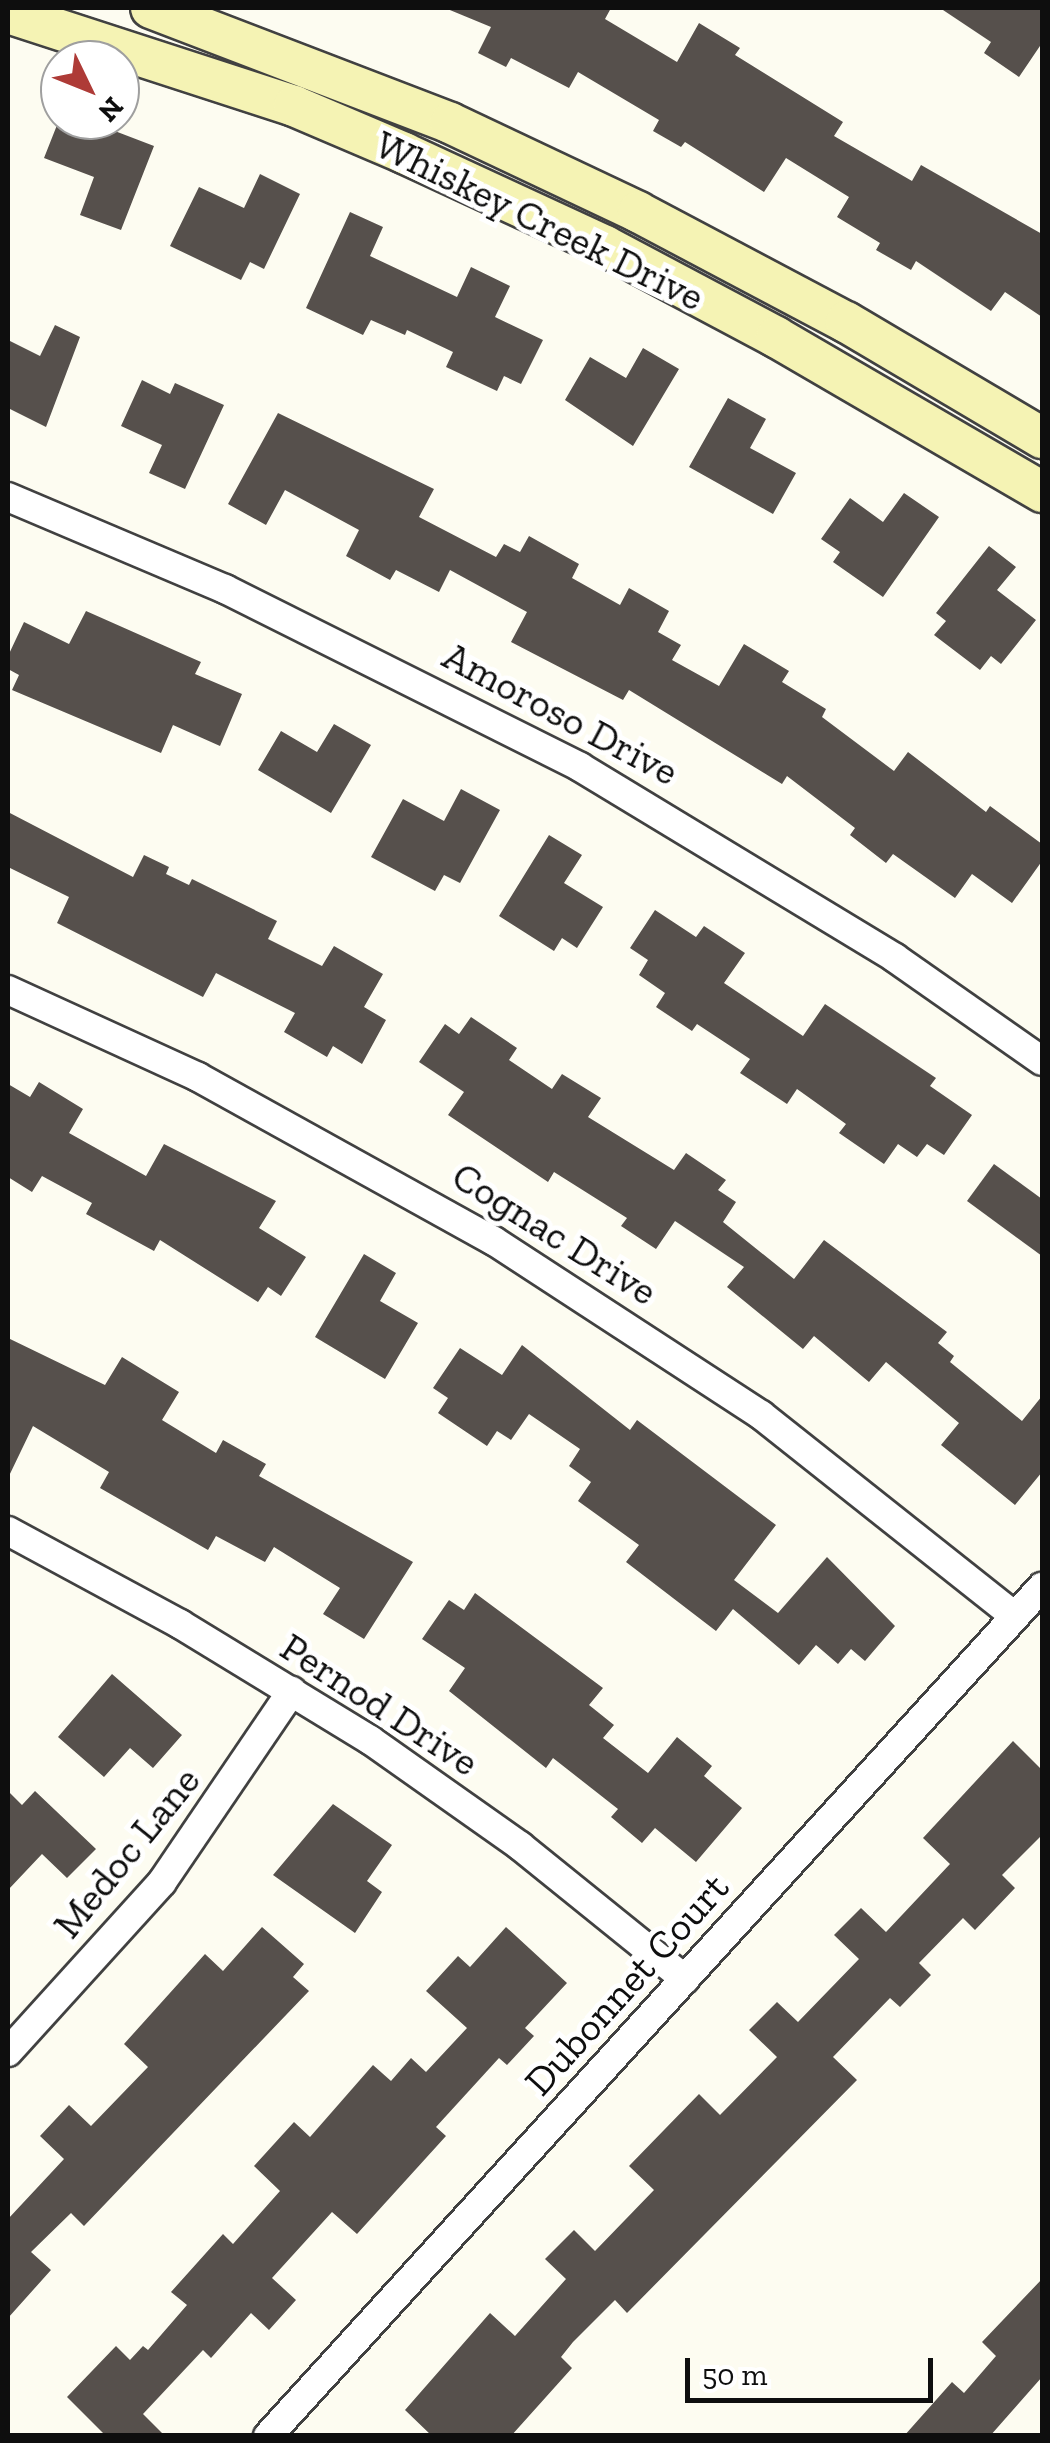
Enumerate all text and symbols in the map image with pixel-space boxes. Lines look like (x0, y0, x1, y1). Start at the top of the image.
north arrow (40, 40, 140, 140)
text: N (92, 90, 130, 128)
street label: Whiskey Creek Drive (367, 119, 713, 321)
street label: Amoroso Drive (435, 631, 687, 795)
street label: Cognac Drive (444, 1151, 666, 1315)
street label: Pernod Drive (272, 1622, 488, 1786)
street label: Medoc Lane (43, 1757, 209, 1947)
street label: Dubonnet Court (514, 1863, 738, 2105)
scale bar (690, 2338, 938, 2400)
text: 50 m (702, 2357, 767, 2393)

